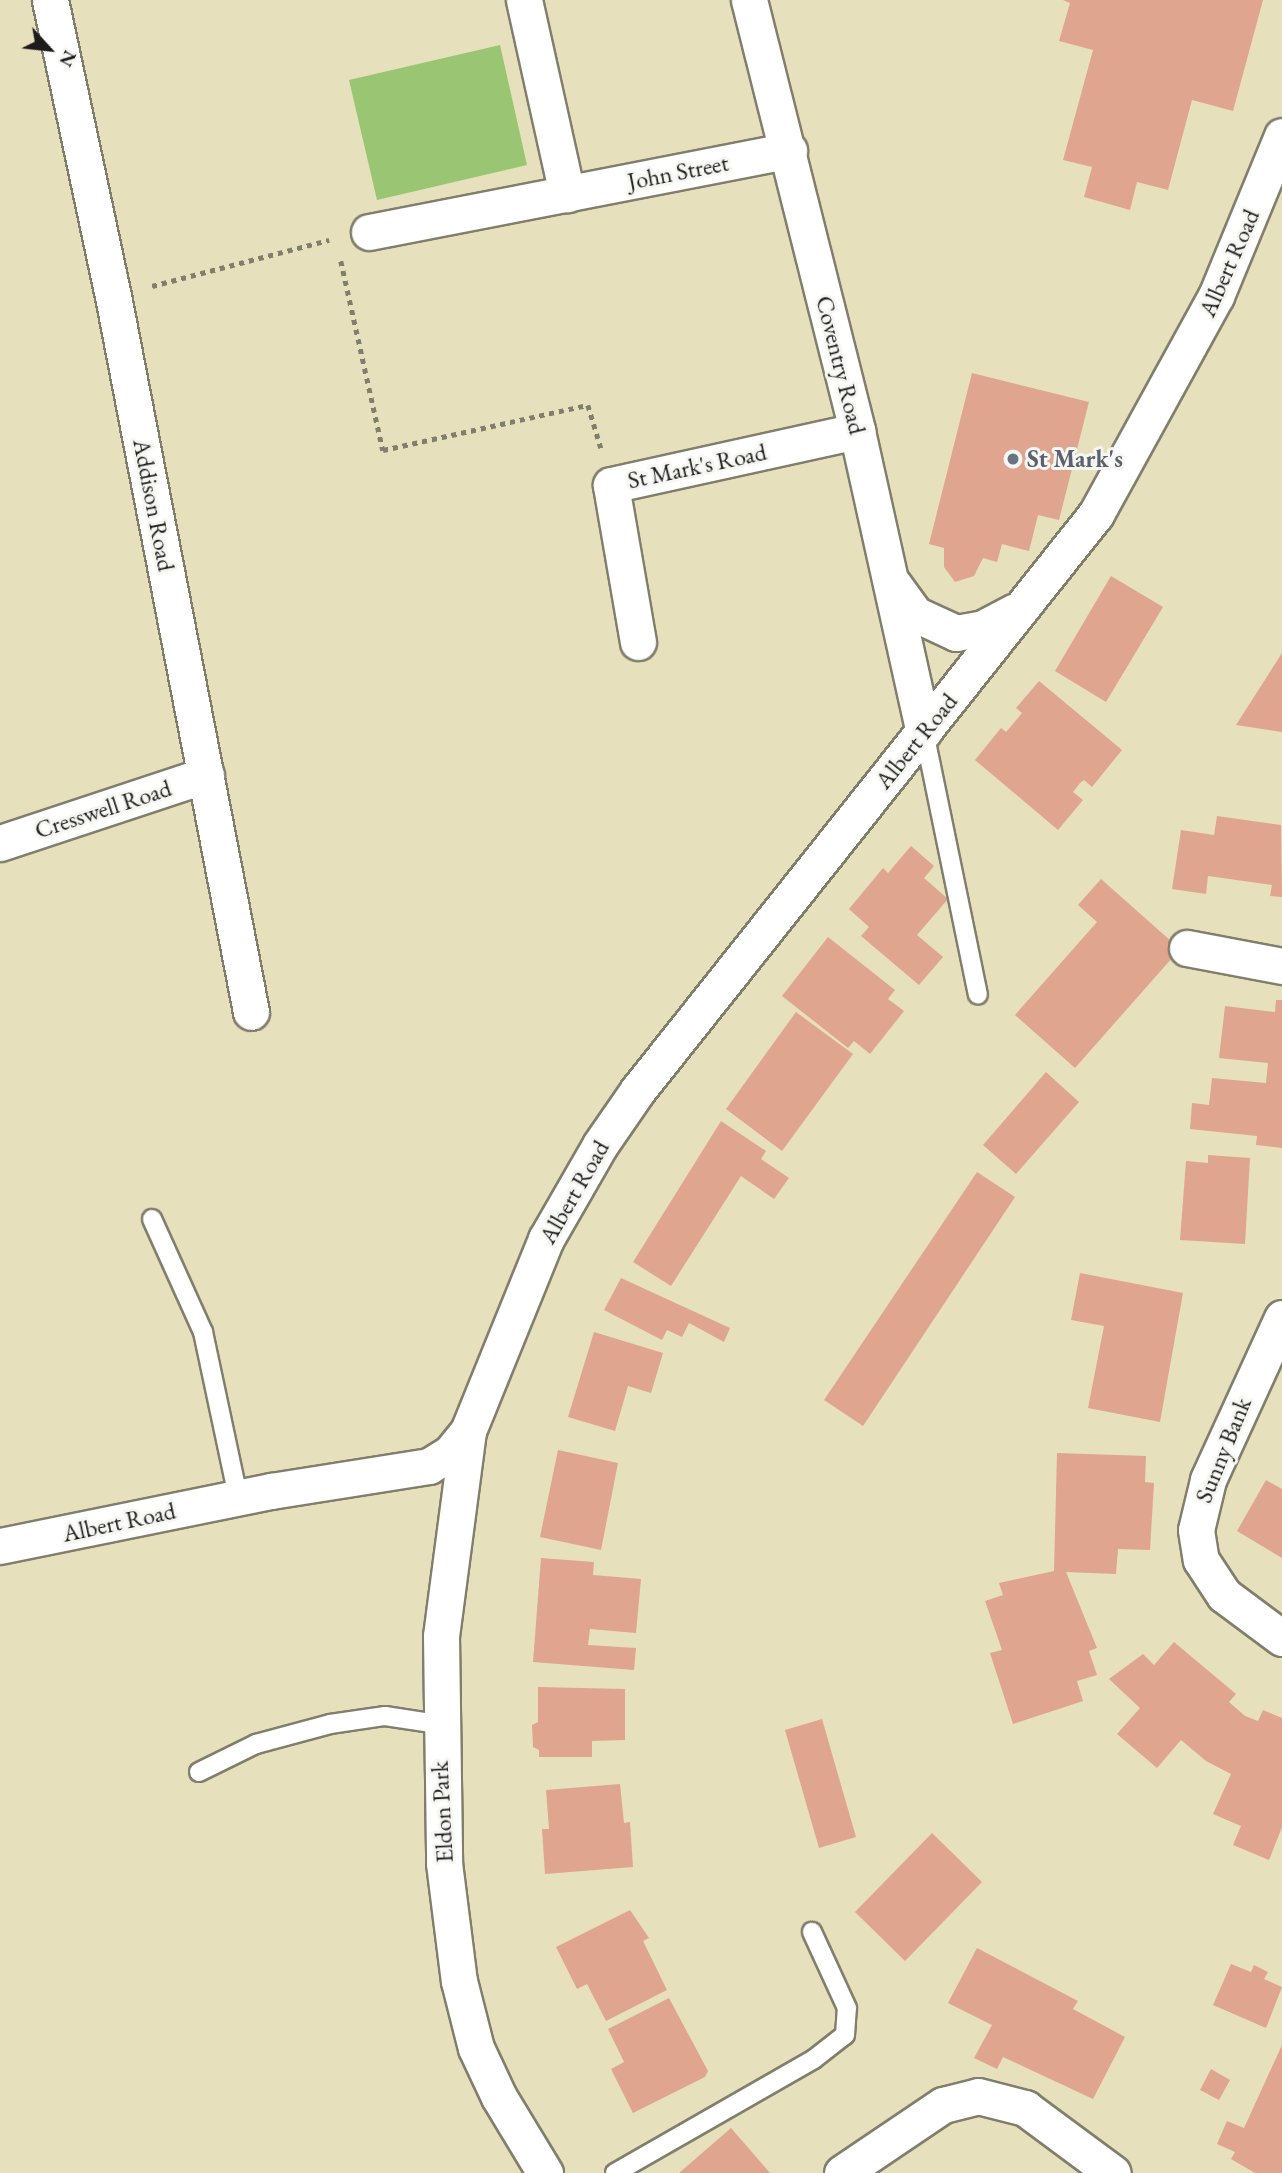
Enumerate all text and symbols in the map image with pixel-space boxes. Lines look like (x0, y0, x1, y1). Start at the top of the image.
north arrow (14, 14, 84, 84)
text: N (54, 46, 83, 71)
street label: John Street (625, 148, 731, 196)
street label: Albert Road (1193, 205, 1265, 321)
street label: Coventry Road (810, 293, 872, 437)
street label: Addison Road (127, 436, 181, 574)
street label: St Mark's Road (625, 437, 769, 495)
place label: St Mark's (1027, 445, 1123, 473)
marker: St Mark's (1005, 451, 1021, 467)
street label: Albert Road (869, 687, 963, 795)
street label: Cresswell Road (31, 773, 175, 845)
street label: Albert Road (533, 1135, 615, 1249)
street label: Sunny Bank (1189, 1393, 1257, 1507)
street label: Albert Road (60, 1496, 178, 1548)
street label: Eldon Park (425, 1760, 459, 1864)

